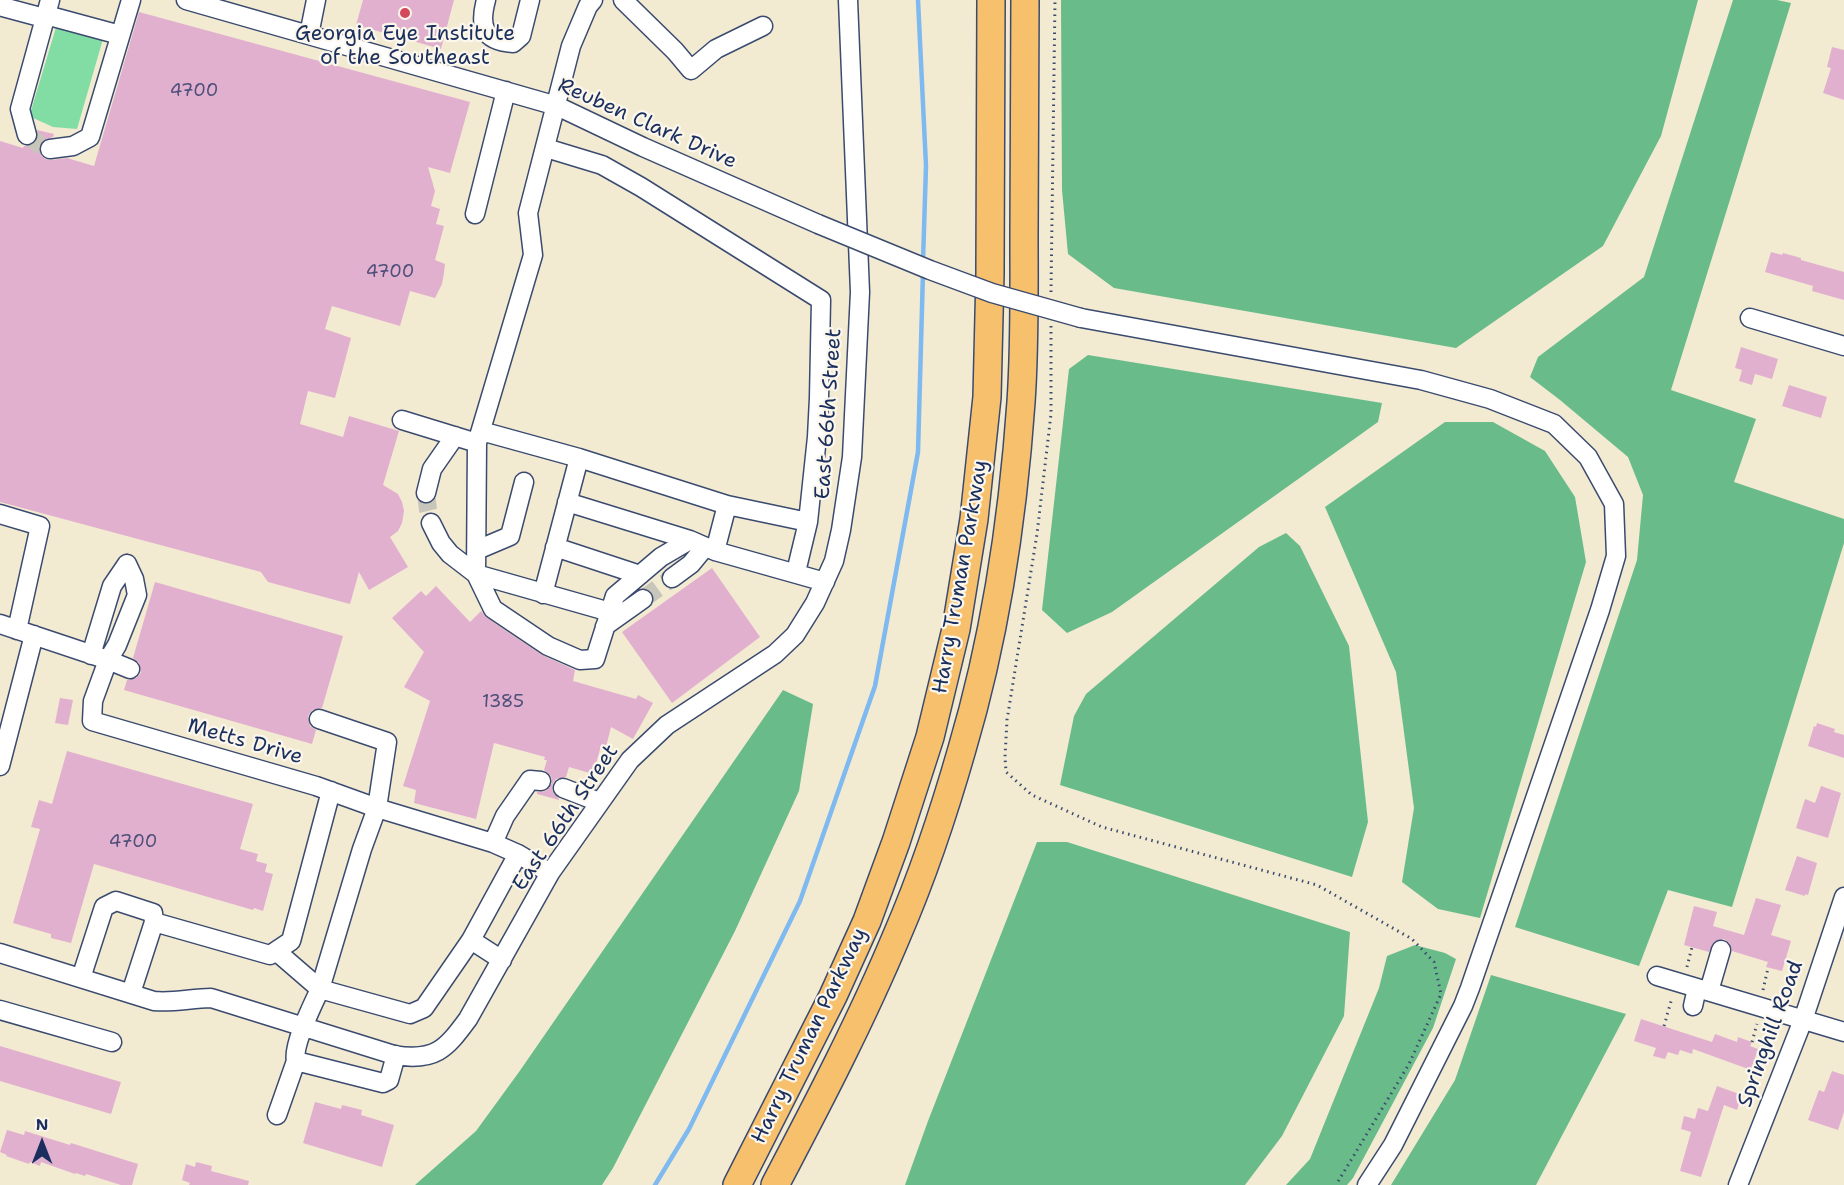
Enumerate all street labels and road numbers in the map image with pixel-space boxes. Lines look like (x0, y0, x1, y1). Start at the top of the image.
street label: Reuben Clark Drive (554, 73, 740, 175)
street label: East 66th Street (810, 328, 848, 500)
street label: Harry Truman Parkway (928, 458, 994, 696)
street label: Metts Drive (185, 714, 305, 770)
street label: East 66th Street (508, 740, 624, 896)
street label: Harry Truman Parkway (747, 924, 873, 1148)
street label: Springhill Road (1733, 957, 1809, 1111)

